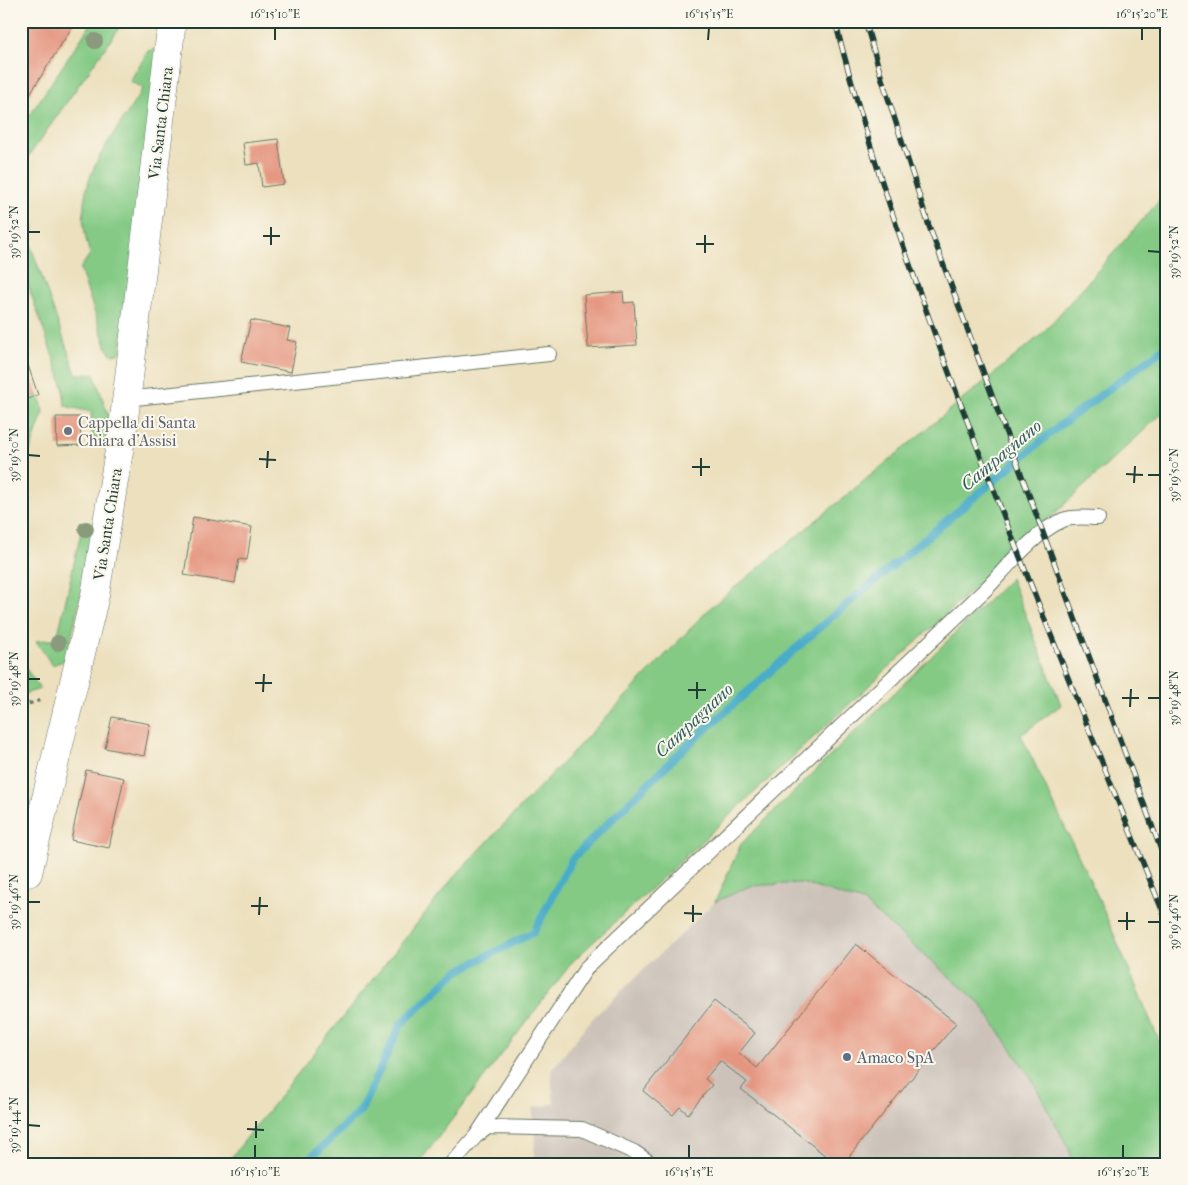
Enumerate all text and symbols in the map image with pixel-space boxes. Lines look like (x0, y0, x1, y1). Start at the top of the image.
text: 16°15'10"E (250, 7, 300, 21)
text: 16°15'15"E (685, 7, 733, 21)
text: 16°15'20"E (1116, 7, 1168, 21)
street label: Via Santa Chiara (144, 65, 177, 181)
text: 39°19'52"N (7, 205, 21, 259)
text: 39°19'52"N (1167, 225, 1181, 279)
place label: Cappella di Santa Chiara d'Assisi (78, 413, 196, 450)
water label: Campagnano (957, 415, 1046, 495)
marker: Cappella di Santa Chiara d'Assisi (62, 425, 74, 437)
text: 39°19'50"N (7, 428, 21, 482)
text: 39°19'50"N (1167, 448, 1181, 502)
street label: Via Santa Chiara (89, 466, 126, 583)
text: 39°19'48"N (7, 651, 21, 707)
text: 39°19'48"N (1167, 670, 1181, 726)
water label: Campagnano (651, 679, 738, 762)
text: 39°19'46"N (7, 874, 21, 930)
text: 39°19'46"N (1167, 894, 1181, 950)
place label: Amaco SpA (856, 1048, 935, 1067)
marker: Amaco SpA (841, 1051, 853, 1063)
text: 39°19'44"N (7, 1097, 21, 1153)
text: 16°15'10"E (230, 1165, 280, 1179)
text: 16°15'15"E (665, 1165, 713, 1179)
text: 16°15'20"E (1097, 1165, 1149, 1179)

